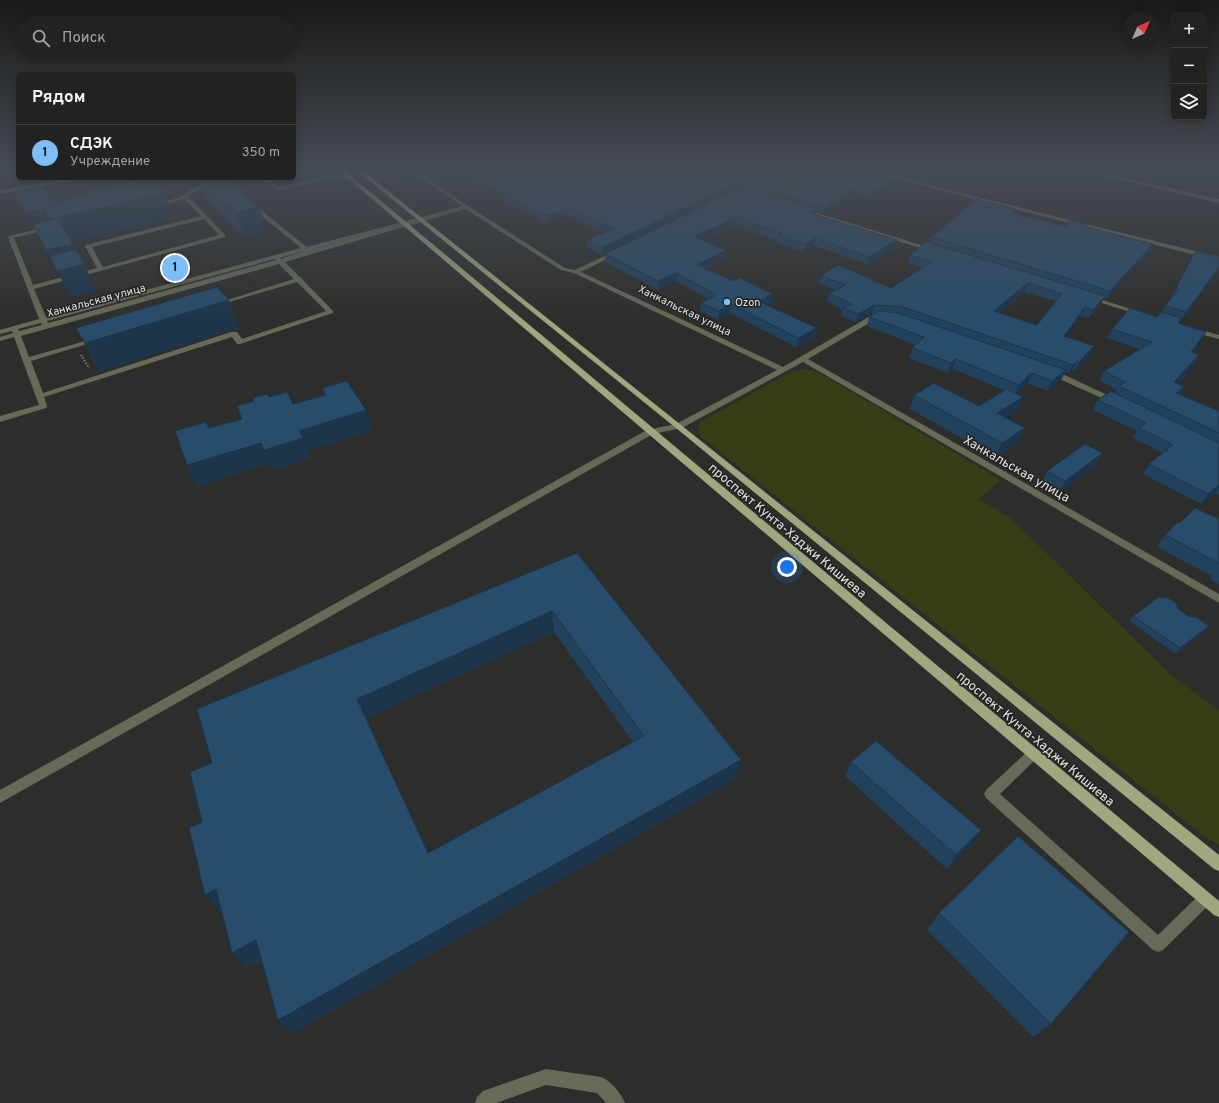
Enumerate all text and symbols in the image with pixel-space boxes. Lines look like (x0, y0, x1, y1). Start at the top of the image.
north arrow (1123, 12, 1159, 48)
map controls (1171, 12, 1207, 120)
button: + (1171, 12, 1207, 48)
search box (16, 16, 296, 60)
icon: search (30, 27, 52, 49)
text: Поиск (62, 29, 106, 48)
button: − (1171, 48, 1207, 84)
button: layers (1171, 84, 1207, 120)
text: Рядом (32, 87, 85, 109)
text: СДЭК (70, 135, 113, 154)
text: 1 (42, 145, 48, 161)
text: 350 m (242, 145, 280, 161)
text: Учреждение (70, 154, 150, 170)
pin: 1 (162, 253, 188, 283)
street label: Ханкальская улица (45, 281, 147, 321)
street label: Ханкальская улица (636, 282, 734, 340)
place label: Ozon (735, 296, 761, 310)
marker: Ozon (722, 297, 732, 307)
street label: Ханкальская улица (960, 433, 1072, 507)
street label: проспект Кунта-Хаджи Кишиева (704, 461, 869, 602)
your location (777, 557, 797, 577)
street label: проспект Кунта-Хаджи Кишиева (952, 669, 1117, 810)

